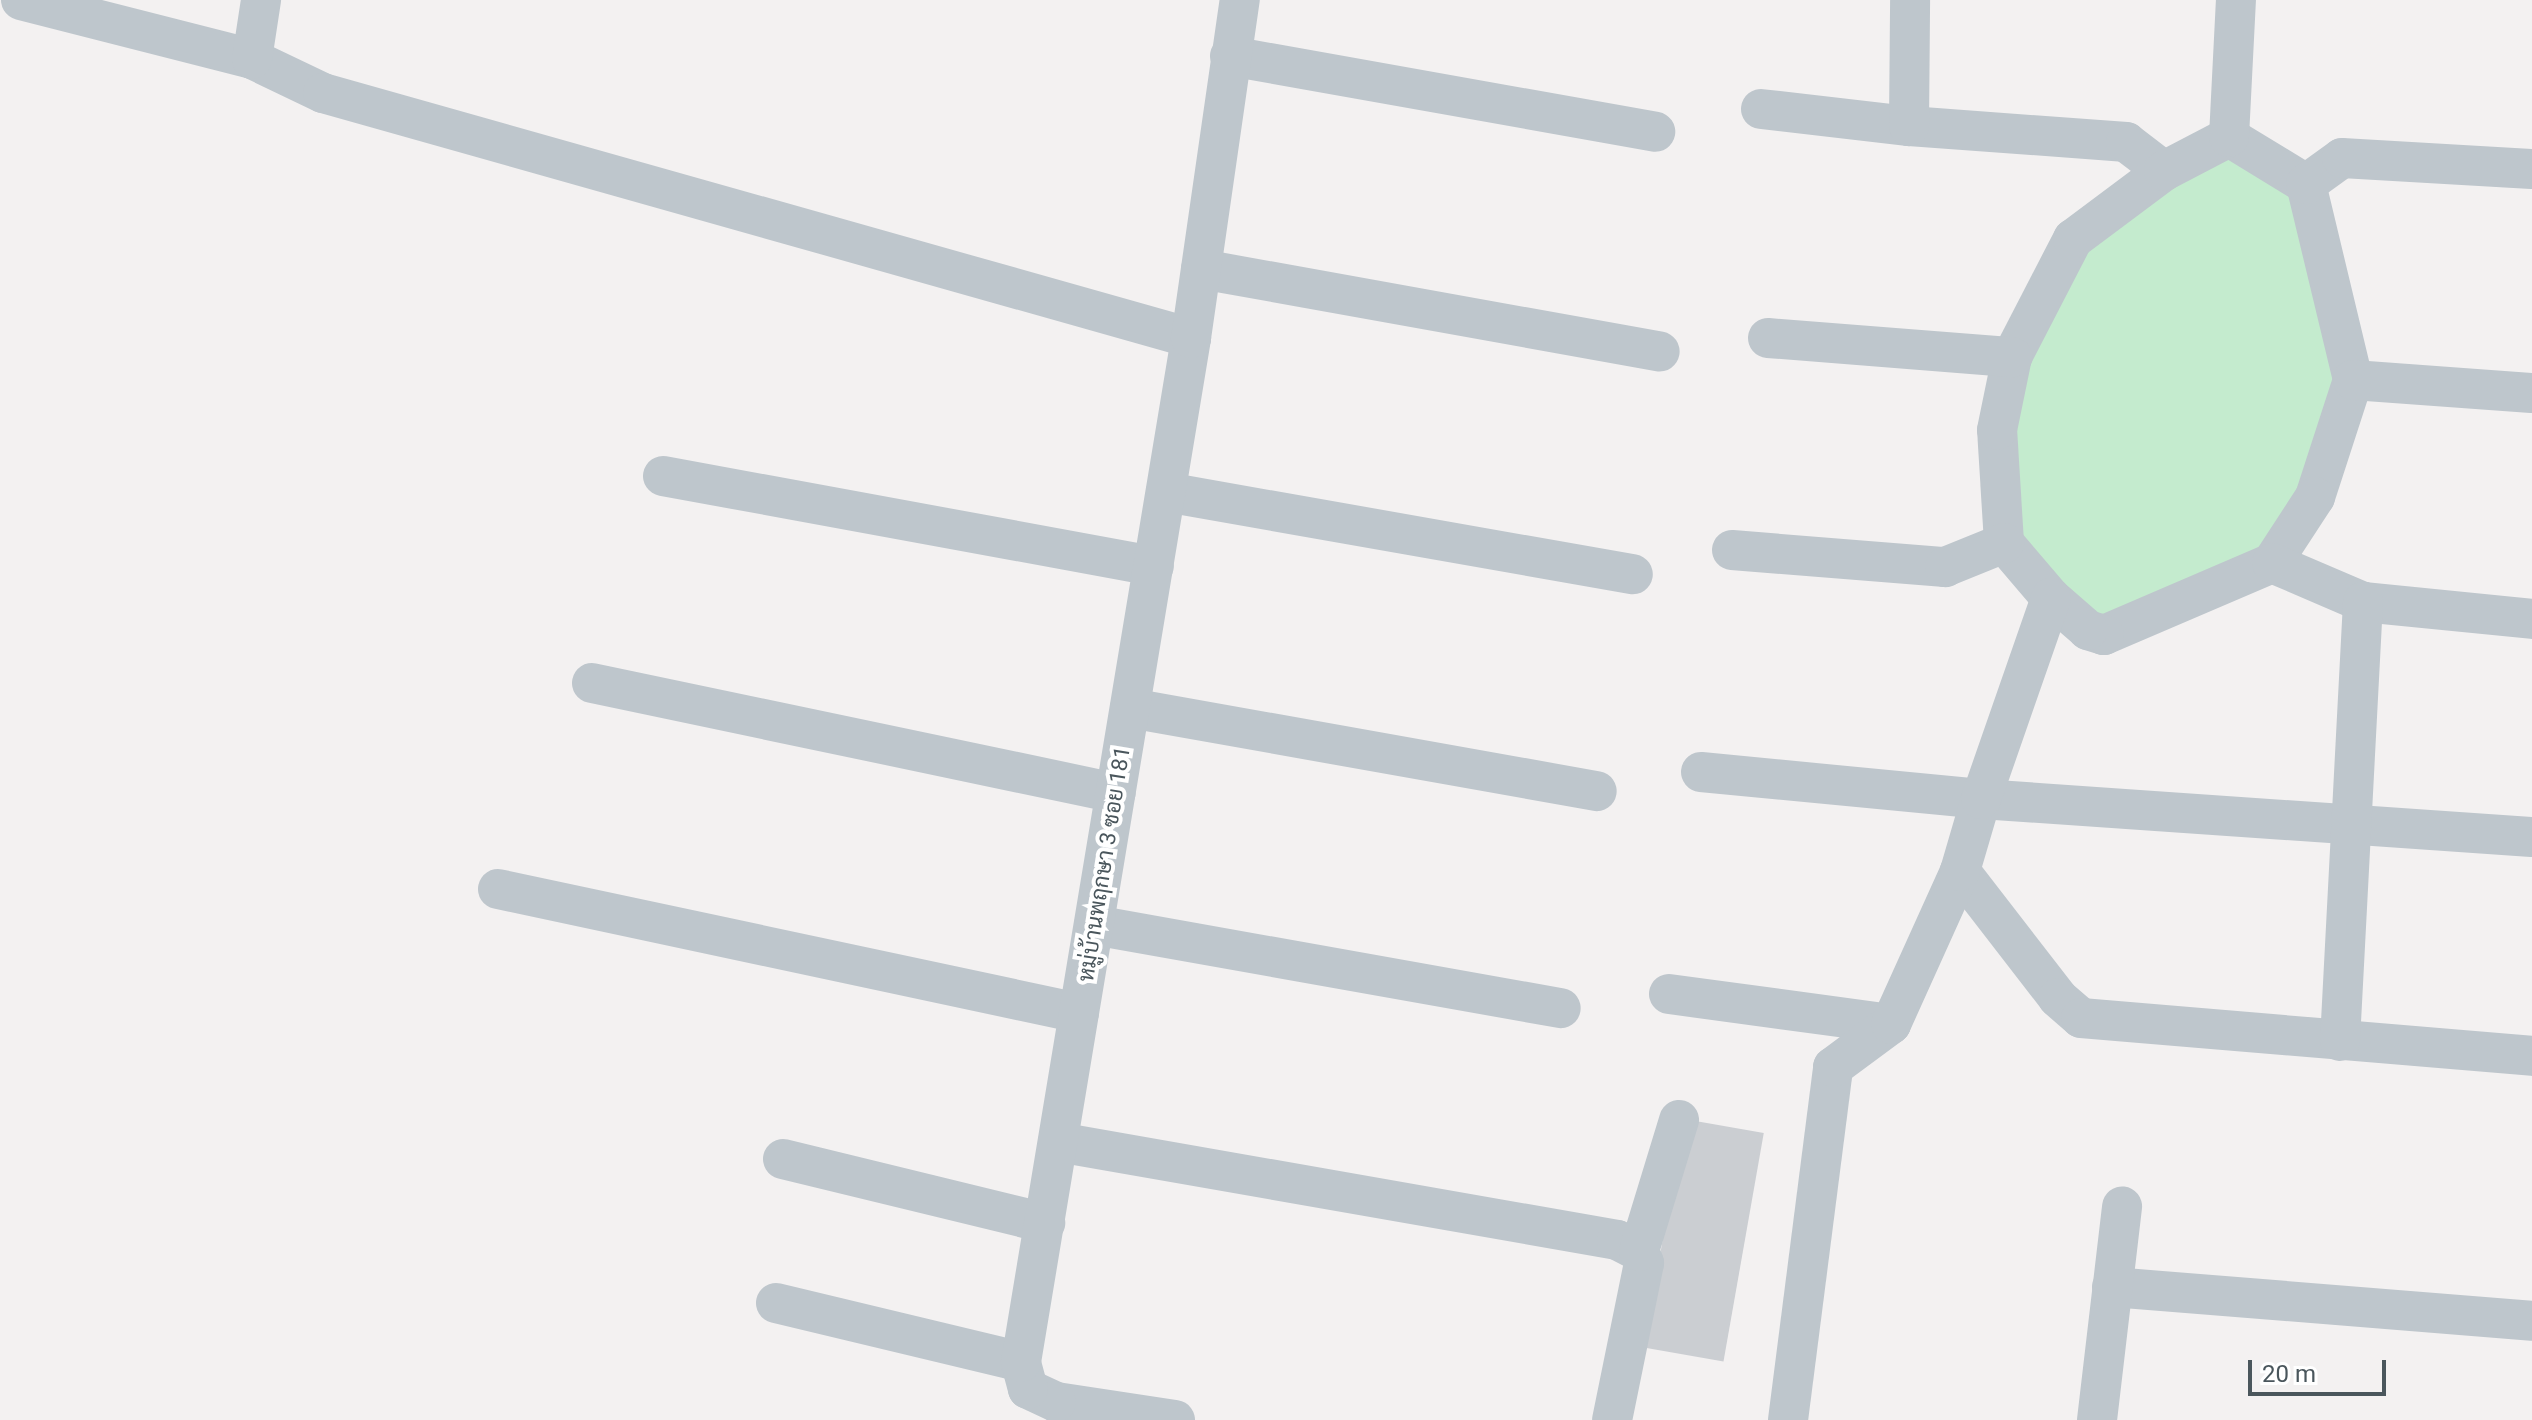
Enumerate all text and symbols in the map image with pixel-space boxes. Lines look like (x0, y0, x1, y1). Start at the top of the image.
street label: หมู่บ้านพฤกษา 3 ซอย 181 (1072, 744, 1136, 984)
scale bar (2252, 1344, 2390, 1394)
text: 20 m (2262, 1360, 2316, 1388)

